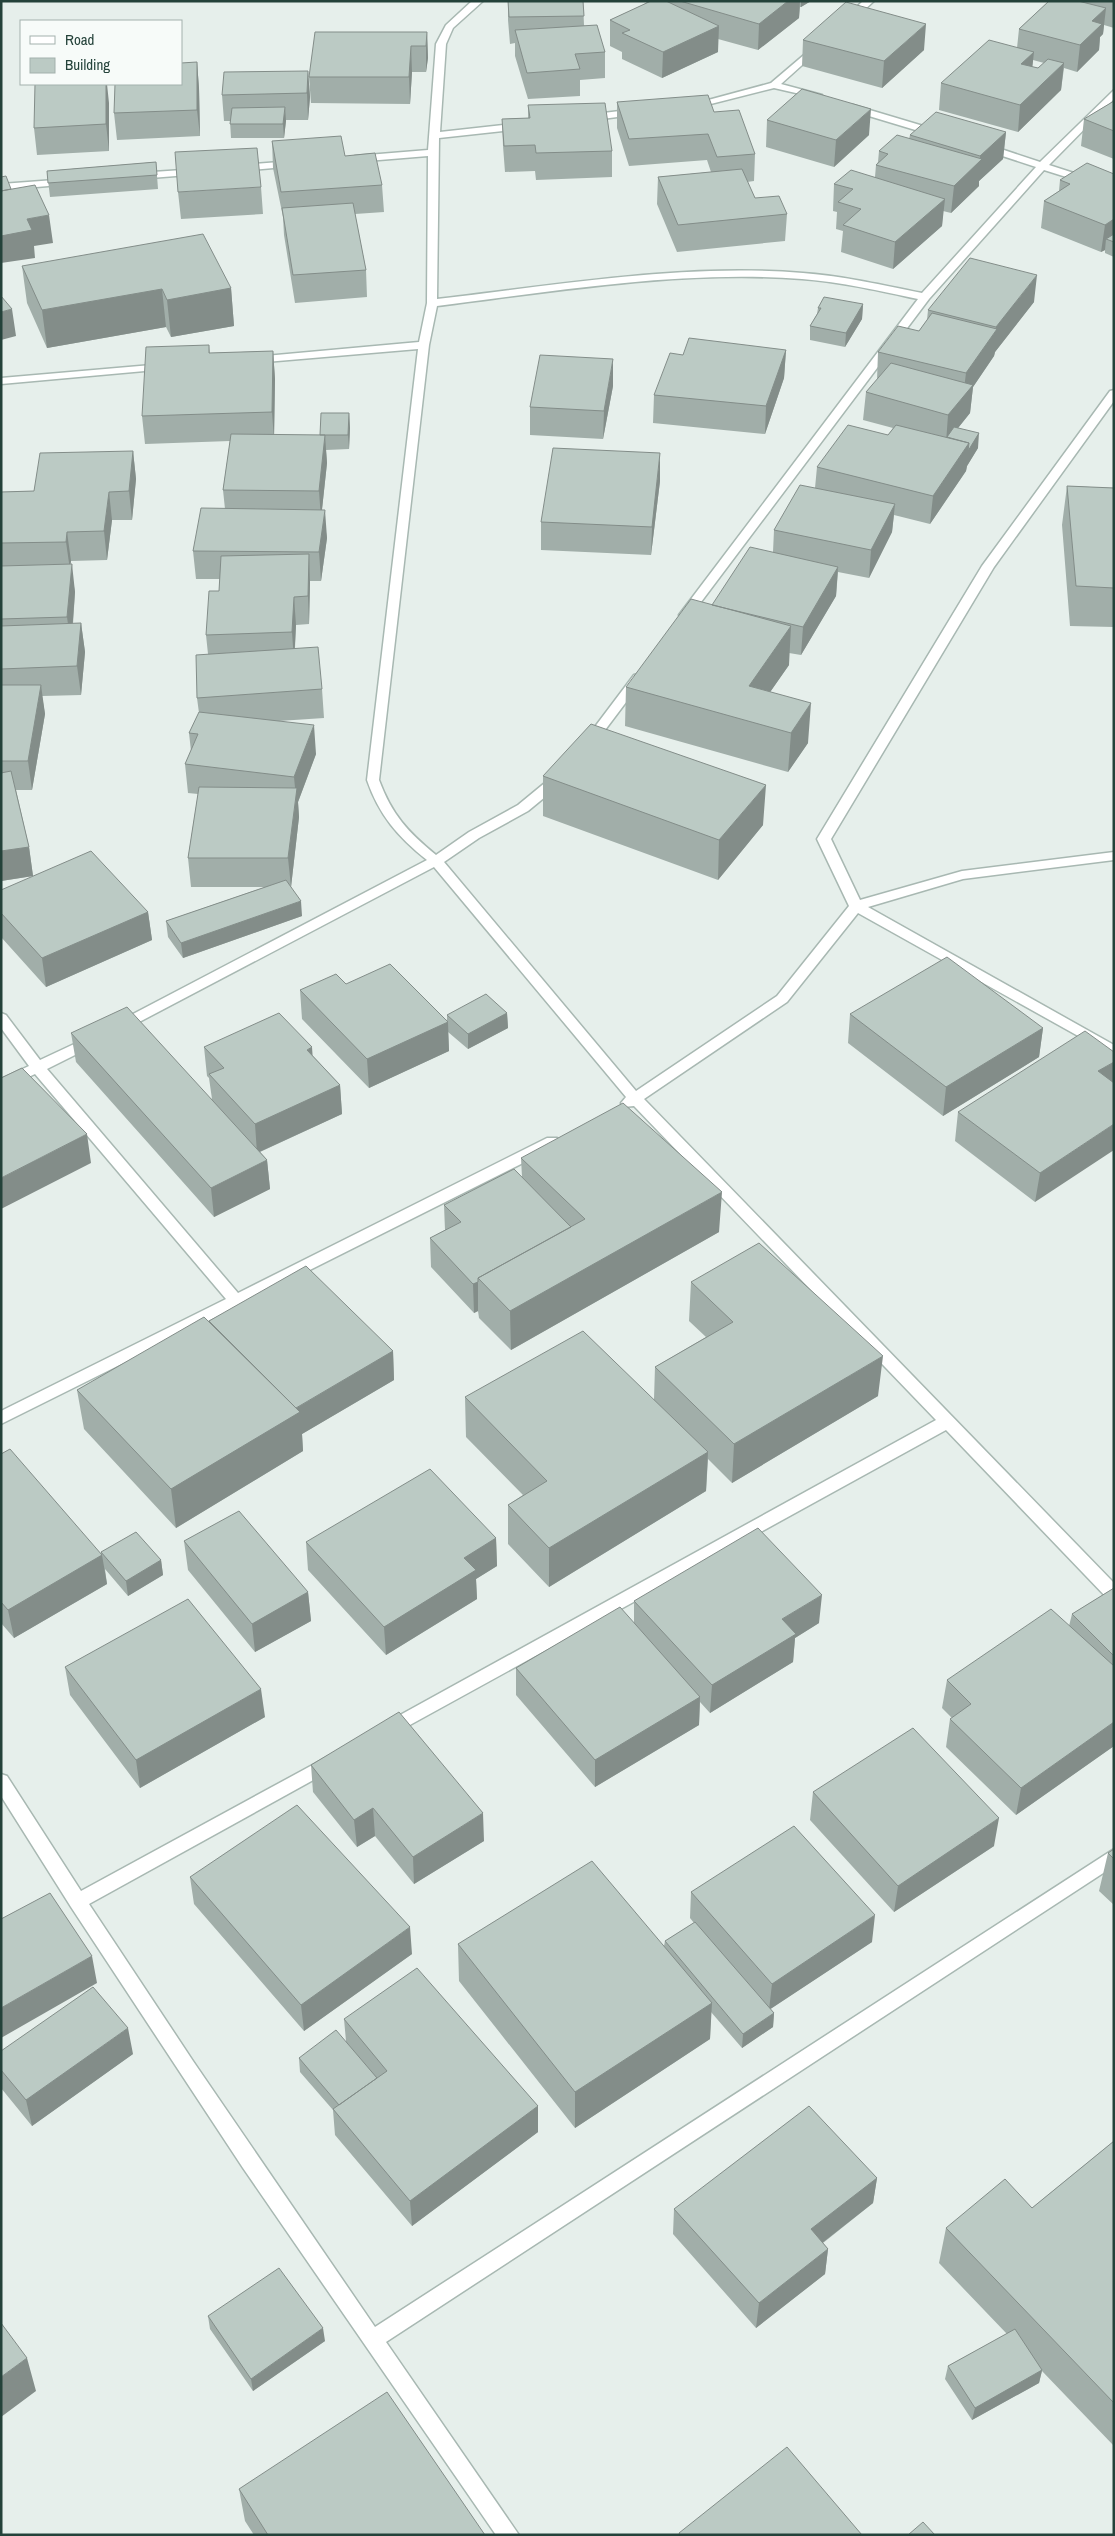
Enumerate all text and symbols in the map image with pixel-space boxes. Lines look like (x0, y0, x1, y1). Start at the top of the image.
legend (20, 20, 182, 85)
text: Road (65, 29, 94, 50)
text: Building (65, 54, 110, 75)

